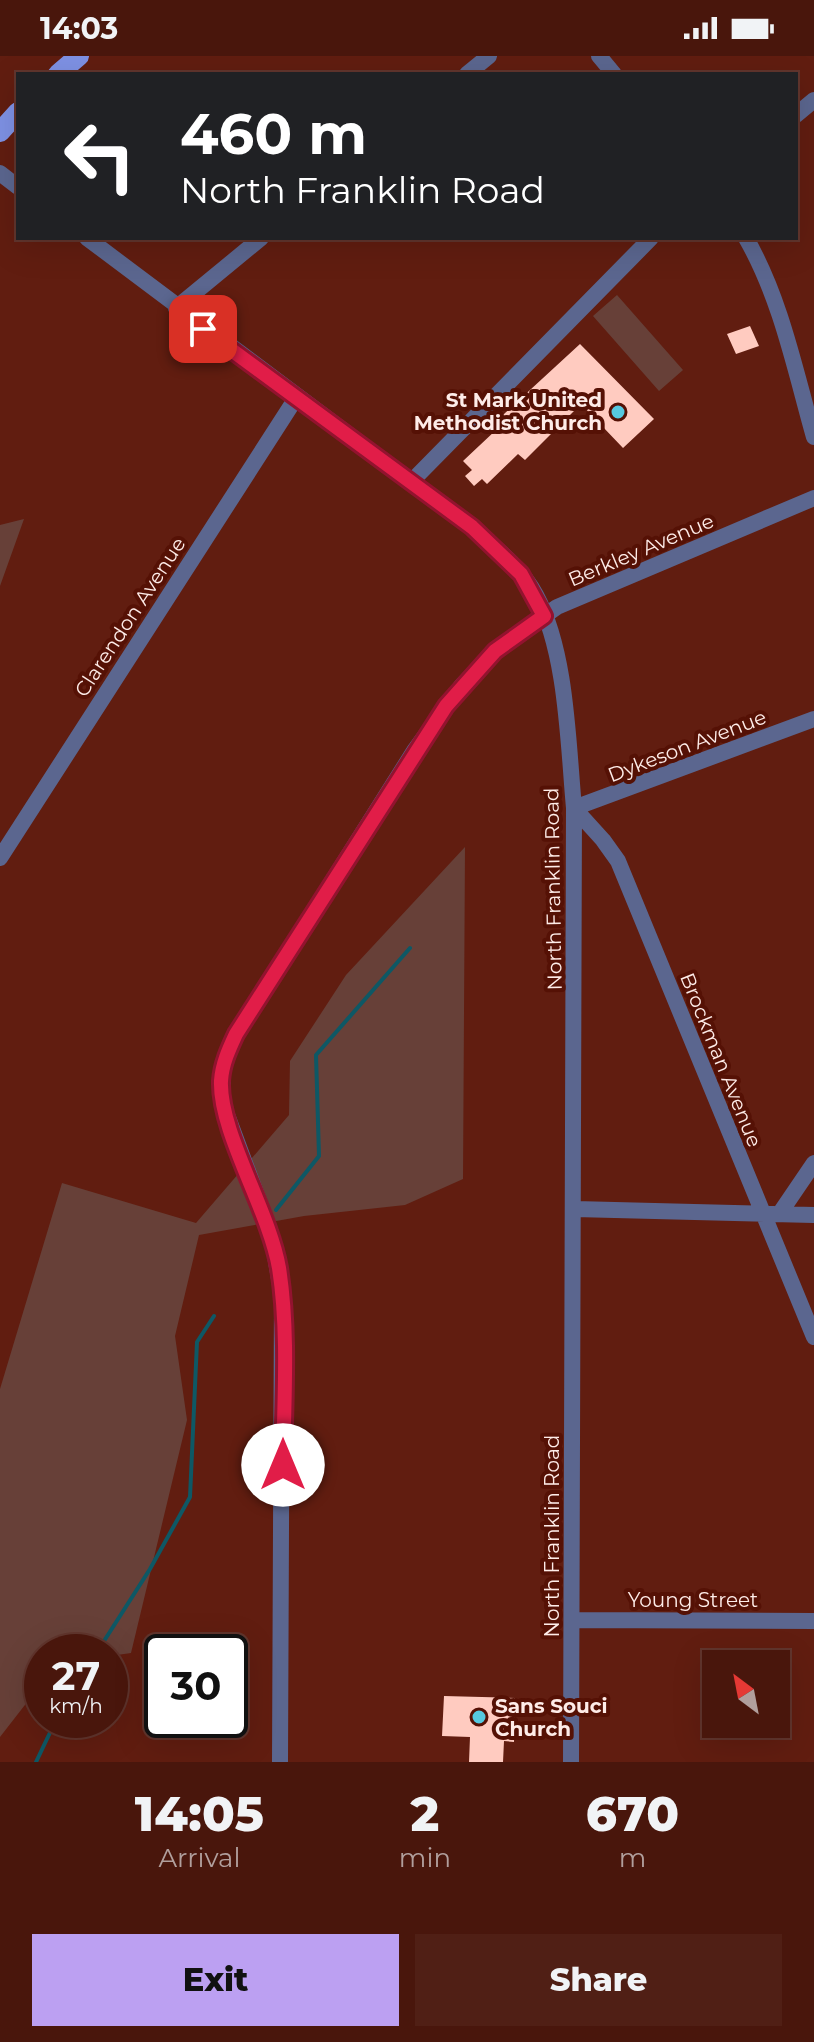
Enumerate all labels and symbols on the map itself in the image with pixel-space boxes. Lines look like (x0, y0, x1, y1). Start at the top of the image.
pin (169, 295, 237, 363)
place label: St Mark United Methodist Church (414, 388, 602, 435)
marker: St Mark United Methodist Church (609, 403, 627, 421)
street label: Berkley Avenue (565, 509, 717, 591)
street label: Clarendon Avenue (70, 533, 190, 701)
street label: Dykeson Avenue (605, 705, 769, 787)
street label: North Franklin Road (539, 787, 567, 991)
street label: Brockman Avenue (675, 969, 767, 1151)
position arrow (241, 1423, 325, 1507)
street label: North Franklin Road (540, 1435, 564, 1637)
street label: Young Street (628, 1588, 758, 1612)
speed limit sign: 30 (144, 1634, 248, 1738)
north arrow (702, 1650, 790, 1738)
place label: Sans Souci Church (495, 1694, 608, 1741)
marker: Sans Souci Church (470, 1708, 488, 1726)

